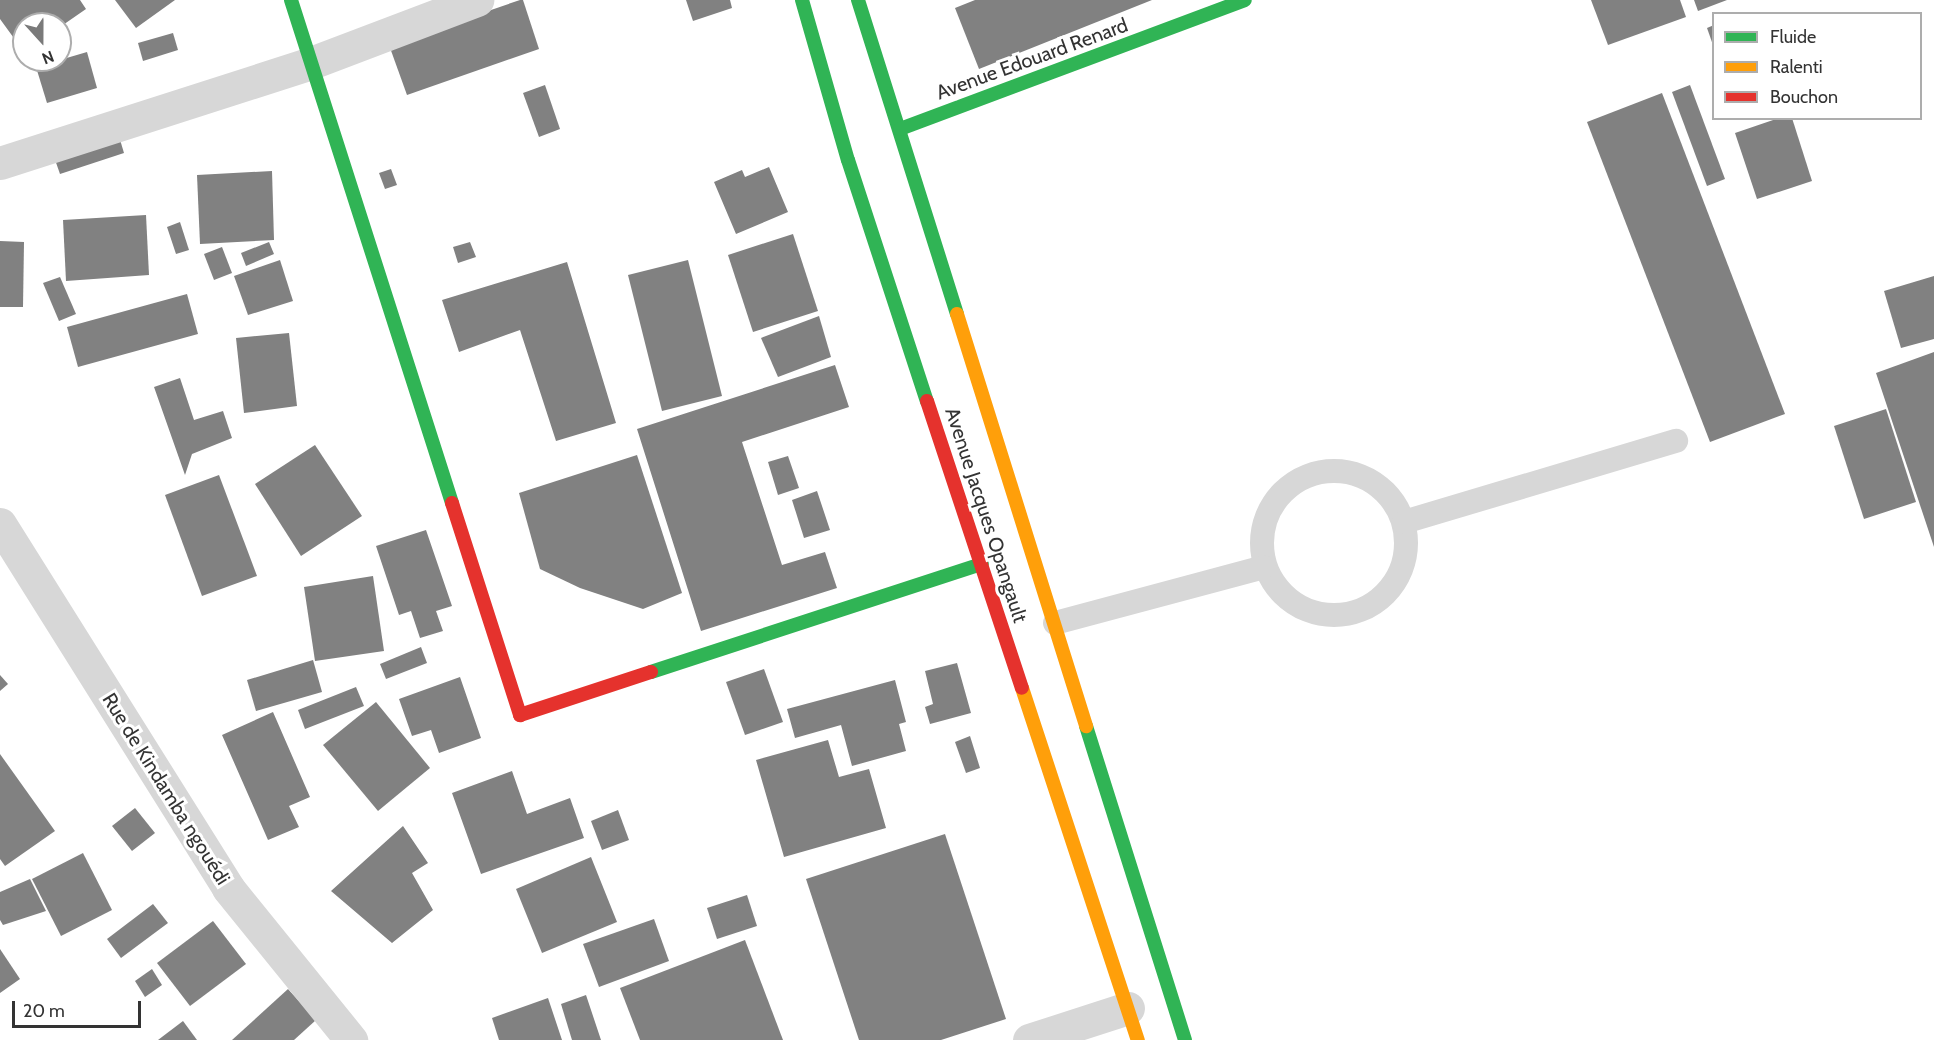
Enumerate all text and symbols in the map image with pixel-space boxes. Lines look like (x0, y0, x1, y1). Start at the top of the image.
north arrow (12, 12, 72, 72)
legend (1712, 12, 1922, 120)
street label: Avenue Edouard Renard (933, 13, 1131, 105)
text: Fluide (1770, 26, 1816, 48)
text: N (39, 47, 57, 68)
text: Ralenti (1770, 56, 1823, 78)
text: Bouchon (1770, 86, 1838, 108)
street label: Avenue Jacques Opangault (940, 404, 1032, 626)
street label: Rue de Kindamba ngouédi (97, 689, 235, 889)
scale bar (15, 989, 144, 1027)
text: 20 m (23, 1000, 65, 1022)

